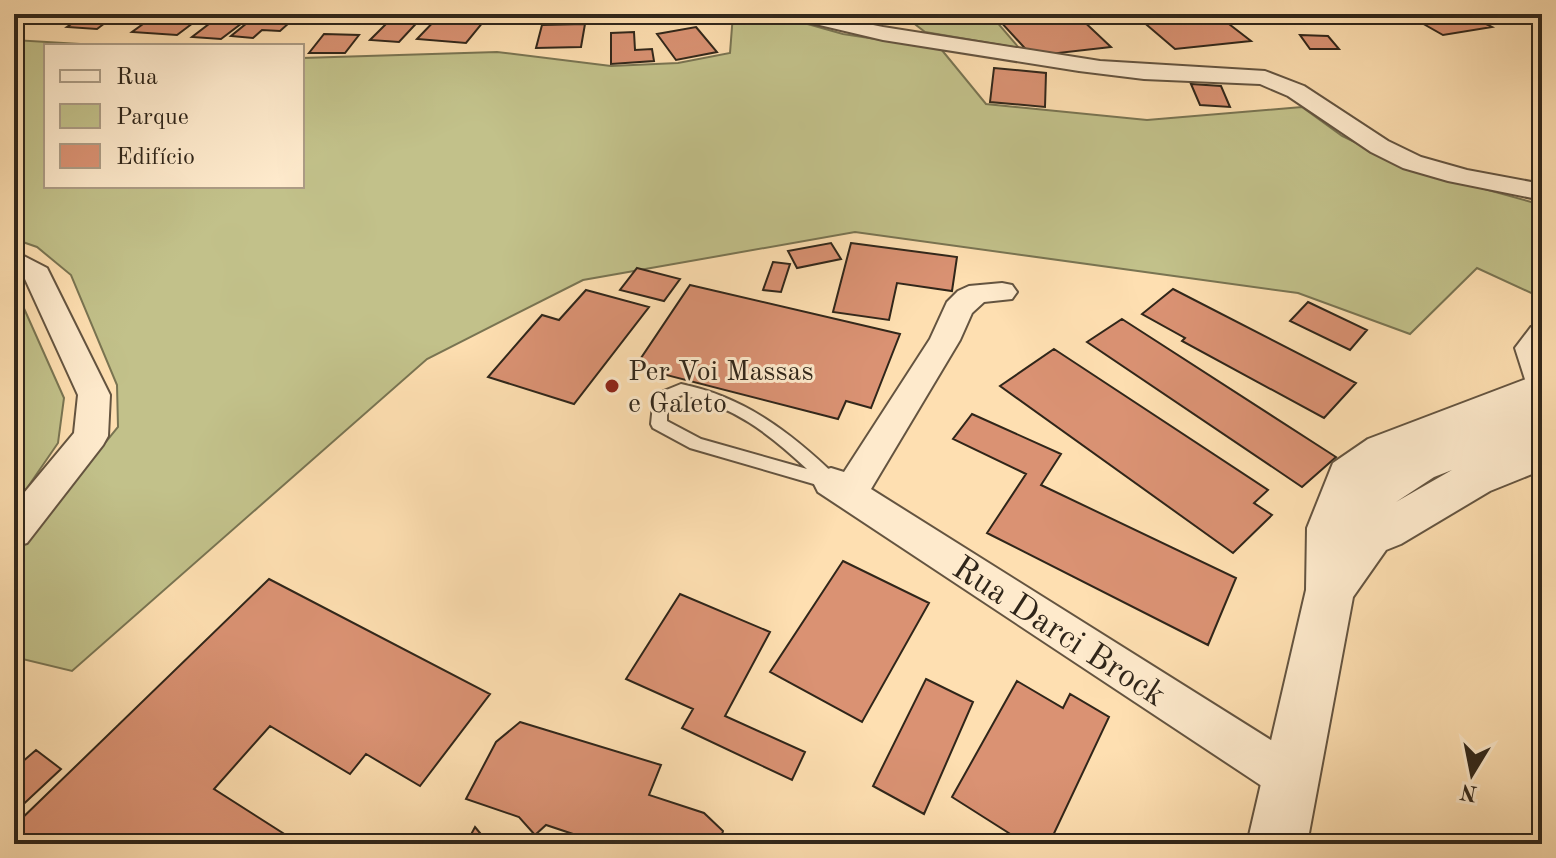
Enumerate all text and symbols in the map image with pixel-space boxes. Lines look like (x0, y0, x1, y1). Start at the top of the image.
legend (44, 44, 304, 188)
text: Rua (116, 66, 158, 90)
text: Parque (116, 106, 189, 130)
text: Edifício (116, 146, 195, 170)
place label: Per Voi Massas e Galeto (628, 359, 814, 419)
marker: Per Voi Massas e Galeto (603, 377, 621, 395)
street label: Rua Darci Brock (946, 551, 1171, 714)
north arrow (1432, 734, 1512, 814)
text: N (1459, 779, 1479, 804)

